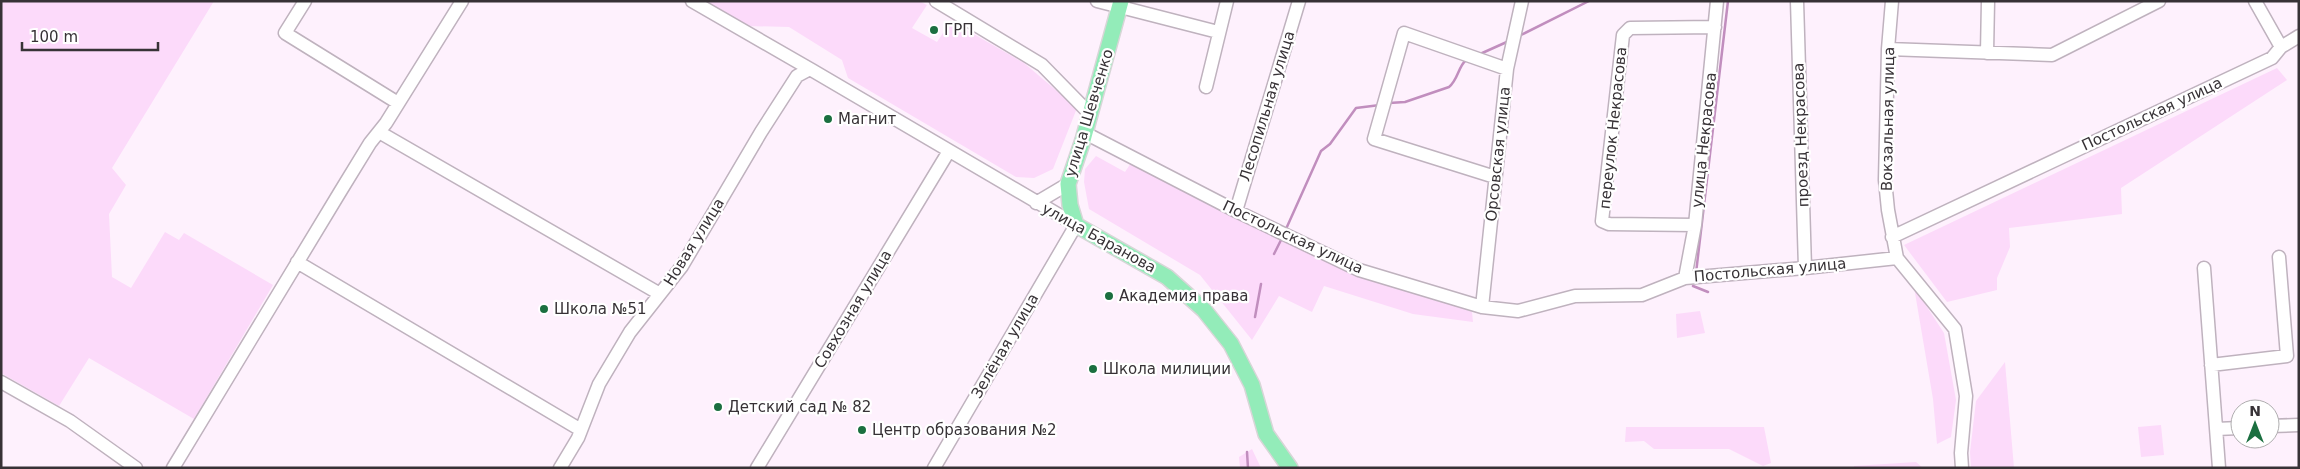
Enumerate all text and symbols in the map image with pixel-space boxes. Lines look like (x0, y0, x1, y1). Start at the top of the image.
scale bar (22, 20, 159, 52)
place label: ГРП (944, 21, 973, 39)
marker: ГРП (928, 24, 940, 36)
text: 100 m (30, 28, 78, 46)
street label: Лесопильная улица (1236, 29, 1298, 183)
street label: переулок Некрасова (1596, 46, 1630, 210)
street label: улица Шевченко (1061, 47, 1117, 179)
street label: Вокзальная улица (1878, 47, 1898, 191)
street label: проезд Некрасова (1789, 62, 1813, 208)
street label: улица Некрасова (1688, 71, 1720, 209)
street label: Постольская улица (2079, 74, 2225, 154)
street label: Орсовская улица (1482, 86, 1514, 222)
place label: Магнит (838, 110, 897, 128)
marker: Магнит (822, 113, 834, 125)
street label: Новая улица (660, 195, 728, 289)
street label: Постольская улица (1220, 197, 1366, 277)
street label: улица Баранова (1039, 199, 1159, 277)
street label: Совхозная улица (811, 247, 895, 371)
street label: Постольская улица (1693, 254, 1847, 286)
place label: Академия права (1119, 287, 1249, 305)
street label: Зелёная улица (968, 290, 1042, 402)
marker: Академия права (1103, 290, 1115, 302)
place label: Школа №51 (554, 300, 647, 318)
marker: Школа №51 (538, 303, 550, 315)
place label: Школа милиции (1103, 360, 1231, 378)
marker: Школа милиции (1087, 363, 1099, 375)
place label: Детский сад № 82 (728, 398, 871, 416)
north arrow (2230, 399, 2280, 449)
marker: Детский сад № 82 (712, 401, 724, 413)
text: N (2249, 403, 2261, 419)
place label: Центр образования №2 (872, 421, 1057, 439)
marker: Центр образования №2 (856, 424, 868, 436)

